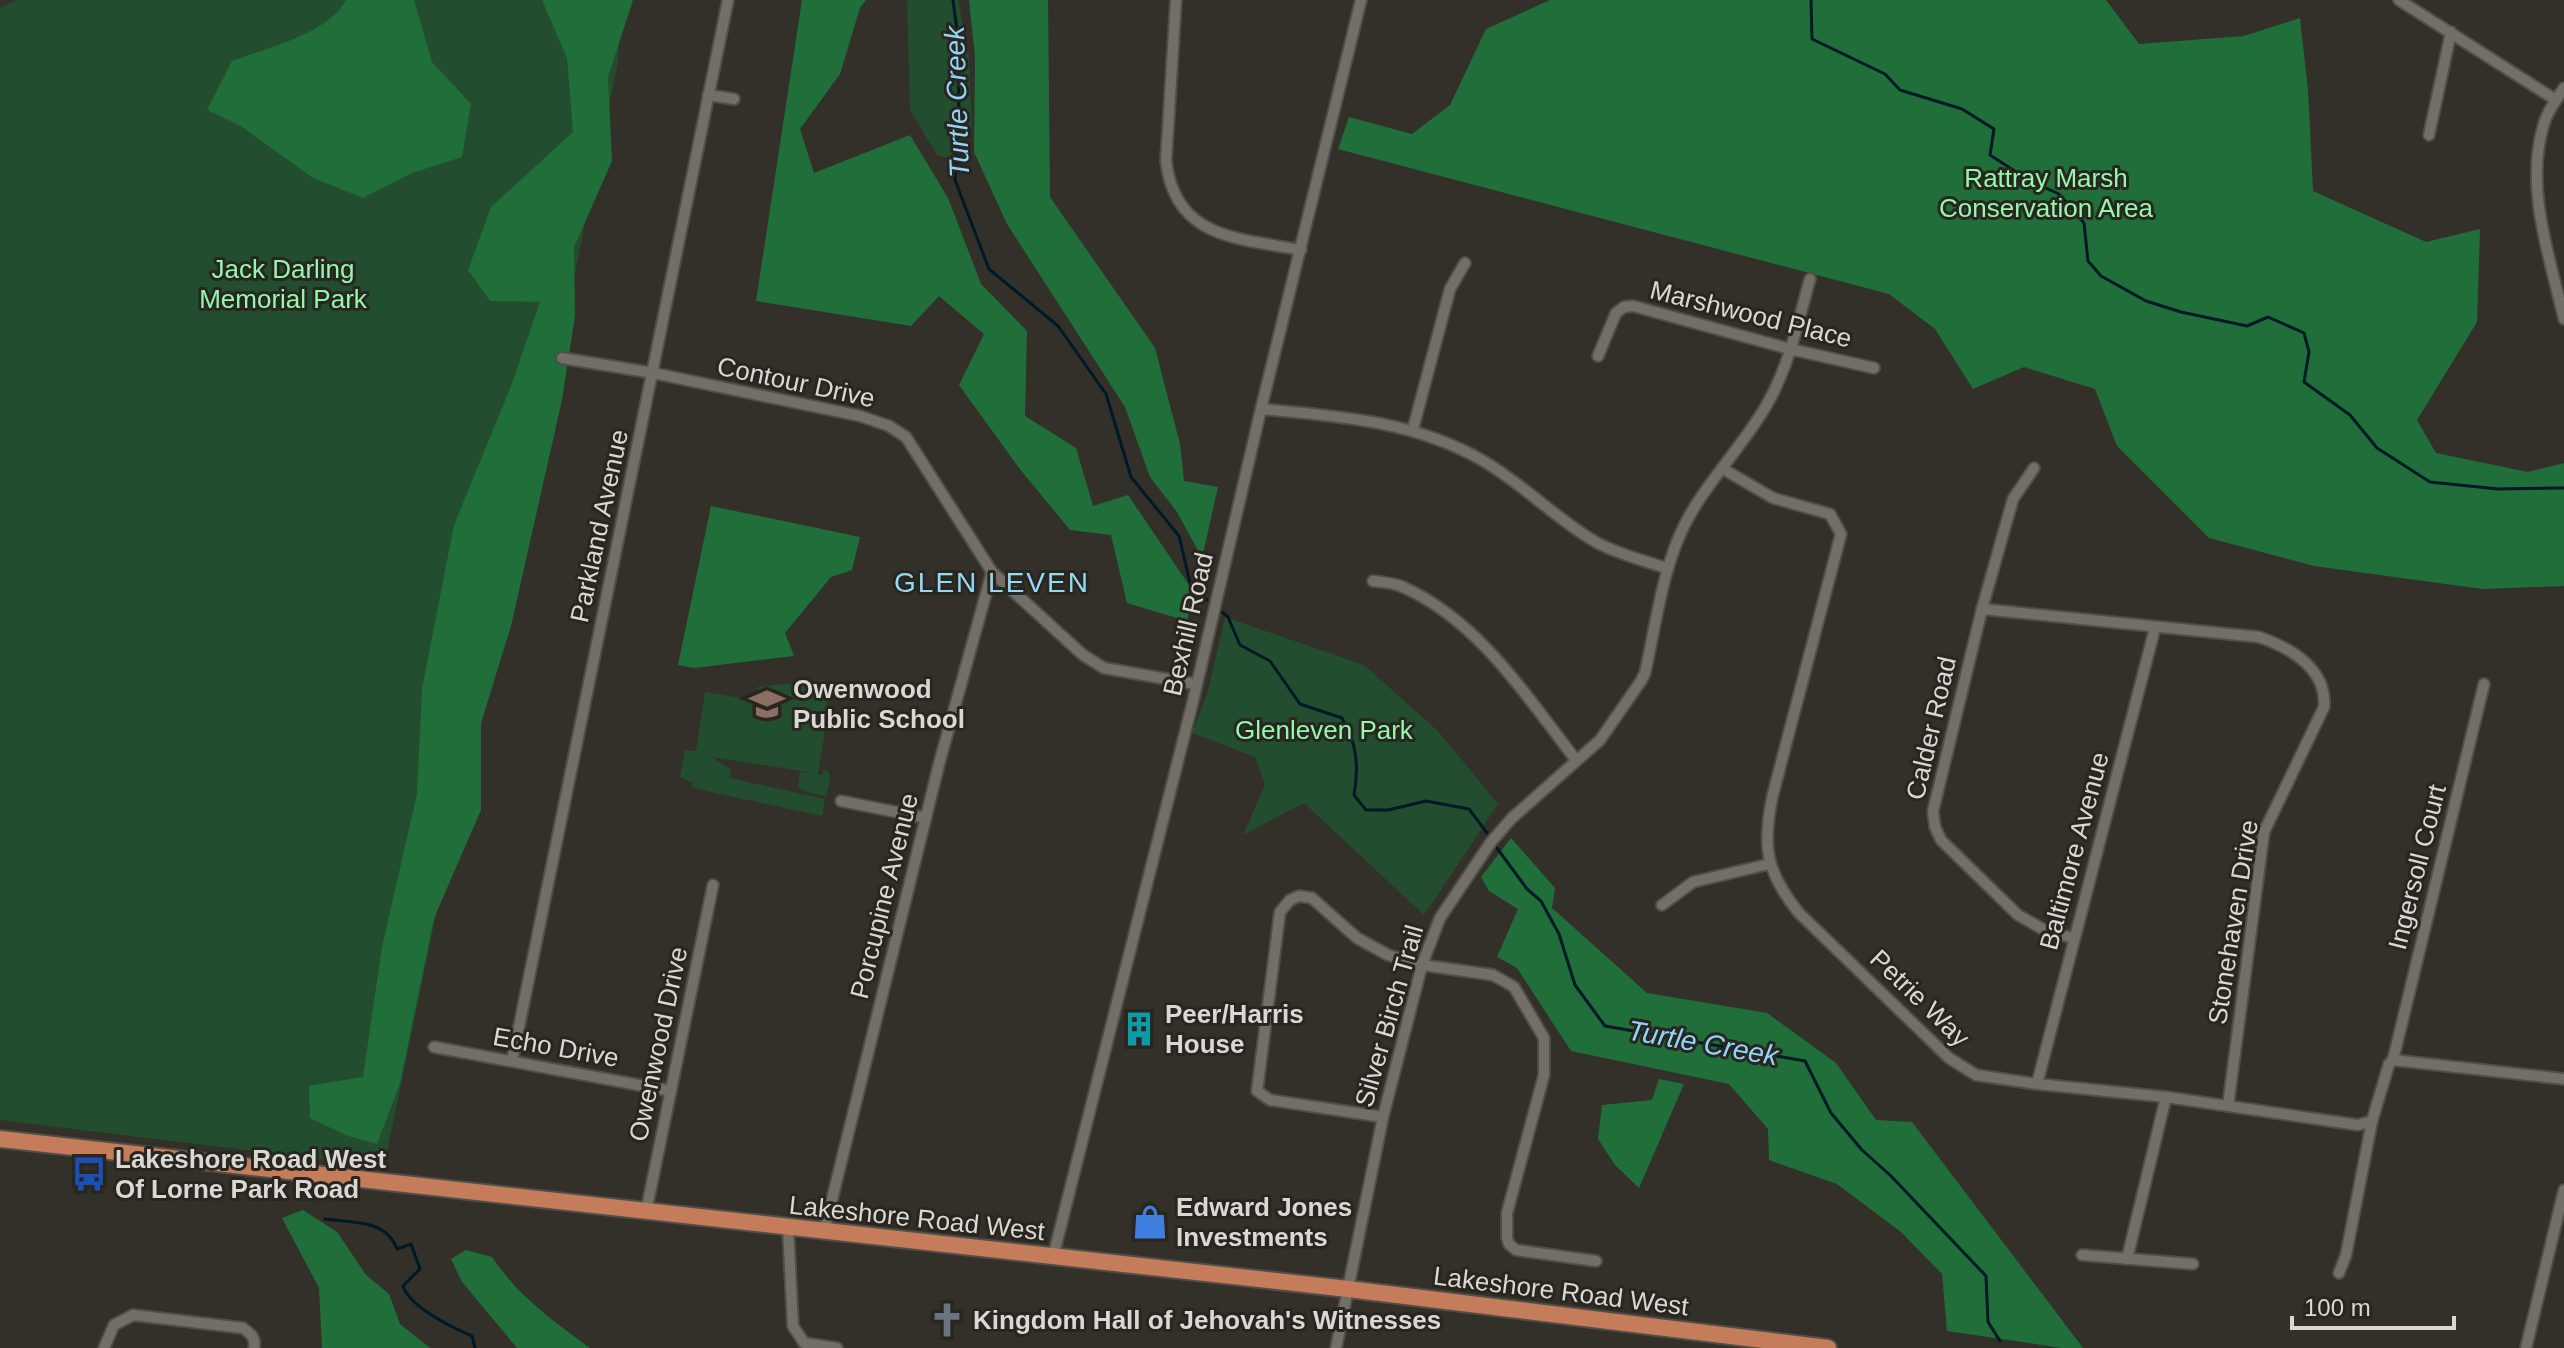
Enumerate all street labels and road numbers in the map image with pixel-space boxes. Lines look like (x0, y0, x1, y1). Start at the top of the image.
street label: Marshwood Place (1647, 274, 1855, 354)
street label: Contour Drive (714, 351, 878, 413)
street label: Parkland Avenue (564, 427, 634, 625)
street label: Bexhill Road (1157, 550, 1219, 698)
street label: Calder Road (1900, 654, 1962, 802)
street label: Baltimore Avenue (2033, 749, 2115, 953)
street label: Ingersoll Court (2382, 781, 2452, 953)
street label: Porcupine Avenue (844, 790, 924, 1002)
street label: Stonehaven Drive (2202, 818, 2264, 1026)
street label: Silver Birch Trail (1349, 922, 1429, 1110)
street label: Petrie Way (1864, 943, 1976, 1053)
street label: Owenwood Drive (623, 944, 693, 1144)
street label: Echo Drive (491, 1021, 621, 1073)
street label: Lakeshore Road West (788, 1190, 1047, 1246)
street label: Lakeshore Road West (1432, 1260, 1691, 1322)

